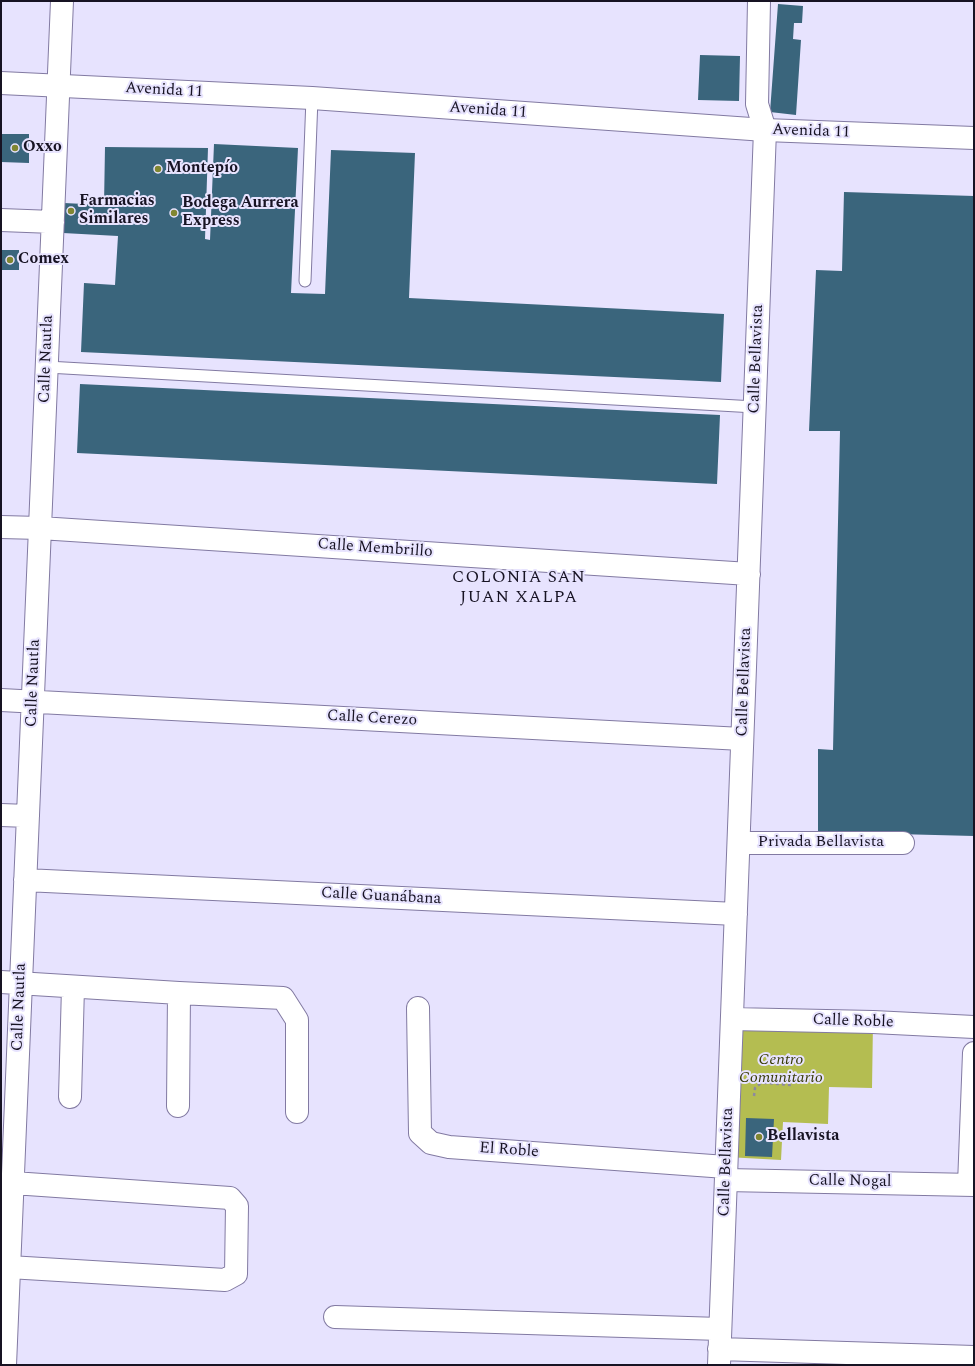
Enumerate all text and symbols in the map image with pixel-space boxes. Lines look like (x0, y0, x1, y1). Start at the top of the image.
street label: Avenida 11 (125, 79, 203, 103)
street label: Avenida 11 (449, 99, 527, 123)
street label: Avenida 11 (772, 121, 850, 143)
place label: Oxxo (23, 138, 62, 158)
marker: Oxxo (10, 143, 20, 153)
place label: Montepío (166, 159, 238, 179)
marker: Montepío (153, 164, 163, 174)
place label: Farmacias Similares (79, 192, 155, 230)
place label: Bodega Aurrera Express (182, 194, 299, 232)
marker: Farmacias Similares (66, 206, 76, 216)
marker: Bodega Aurrera Express (169, 208, 179, 218)
place label: Comex (18, 250, 69, 270)
marker: Comex (5, 255, 15, 265)
street label: Calle Bellavista (746, 304, 768, 414)
street label: Calle Nautla (36, 315, 58, 403)
street label: Calle Membrillo (317, 535, 433, 563)
district label: COLONIA SAN JUAN XALPA (452, 569, 586, 609)
street label: Calle Bellavista (734, 627, 756, 737)
street label: Calle Nautla (23, 639, 45, 727)
street label: Calle Cerezo (326, 707, 418, 731)
street label: Privada Bellavista (758, 833, 884, 853)
street label: Calle Guanábana (320, 884, 442, 910)
street label: Calle Nautla (9, 963, 31, 1051)
street label: Calle Roble (812, 1011, 894, 1033)
park label: Centro Comunitario (739, 1051, 823, 1089)
street label: Calle Bellavista (716, 1107, 738, 1217)
place label: Bellavista (767, 1127, 840, 1147)
marker: Bellavista (754, 1132, 764, 1142)
street label: El Roble (479, 1139, 539, 1163)
street label: Calle Nogal (808, 1172, 892, 1192)

